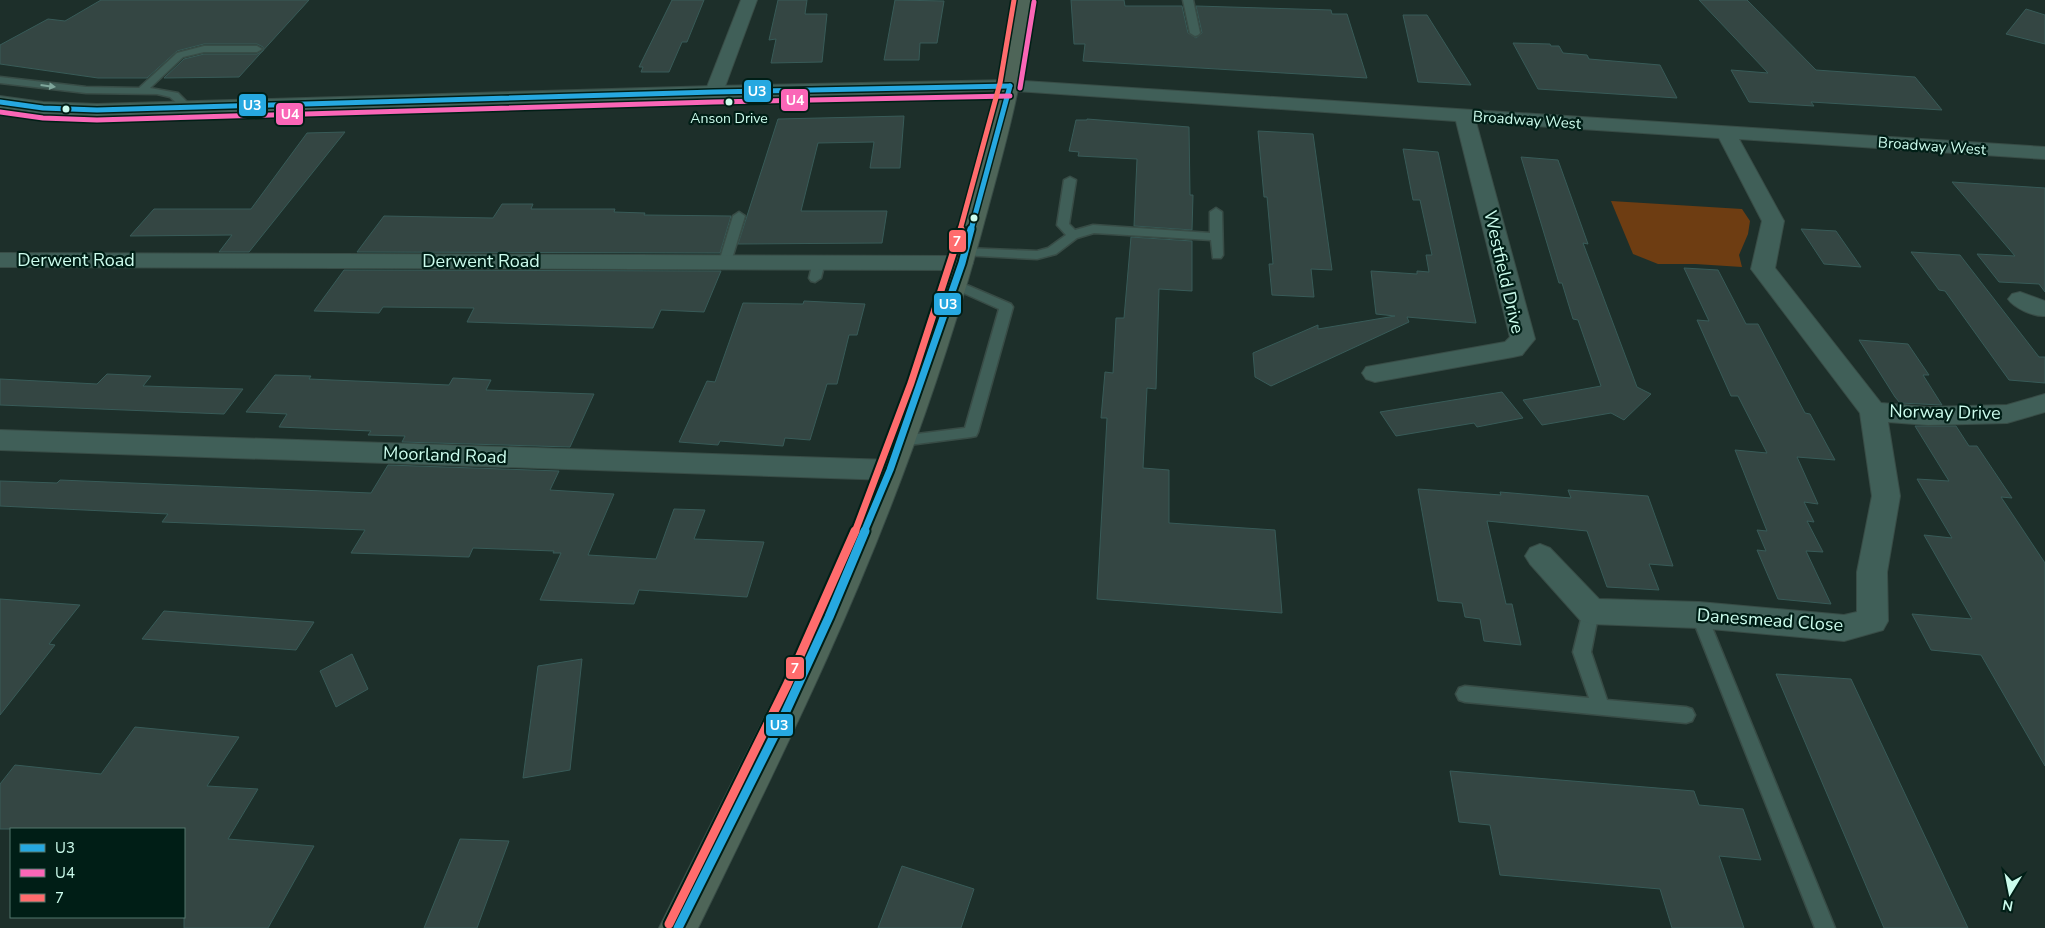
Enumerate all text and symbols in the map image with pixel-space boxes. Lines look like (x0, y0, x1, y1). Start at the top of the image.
line badge: U3 (743, 79, 772, 103)
one-way arrow (41, 82, 57, 90)
text: U3 (748, 82, 766, 101)
line badge: U4 (780, 88, 809, 112)
text: U4 (786, 91, 805, 110)
line badge: U3 (238, 93, 267, 117)
text: U3 (243, 96, 261, 115)
marker: Anson Drive (724, 97, 734, 107)
line badge: U4 (275, 102, 304, 126)
unlabelled marker (61, 104, 71, 114)
text: U4 (281, 105, 300, 124)
street label: Broadway West (1472, 106, 1582, 134)
place label: Anson Drive (690, 109, 768, 128)
street label: Broadway West (1877, 132, 1987, 160)
street label: Westfield Drive (1478, 208, 1530, 336)
unlabelled marker (969, 213, 979, 223)
line badge: 7 (948, 229, 967, 253)
text: 7 (953, 232, 961, 251)
street label: Derwent Road (17, 248, 135, 272)
street label: Derwent Road (422, 249, 540, 273)
line badge: U3 (933, 292, 962, 316)
text: U3 (939, 295, 957, 314)
street label: Norway Drive (1889, 399, 2001, 425)
street label: Moorland Road (383, 441, 507, 469)
street label: Danesmead Close (1696, 603, 1844, 637)
line badge: 7 (785, 656, 805, 680)
text: 7 (791, 659, 799, 678)
line badge: U3 (765, 713, 794, 737)
text: U3 (770, 716, 788, 735)
legend (10, 828, 185, 918)
text: U3 (55, 838, 75, 858)
text: U4 (55, 863, 75, 883)
north arrow (1985, 868, 2035, 918)
text: 7 (55, 888, 64, 908)
text: N (2001, 895, 2015, 916)

